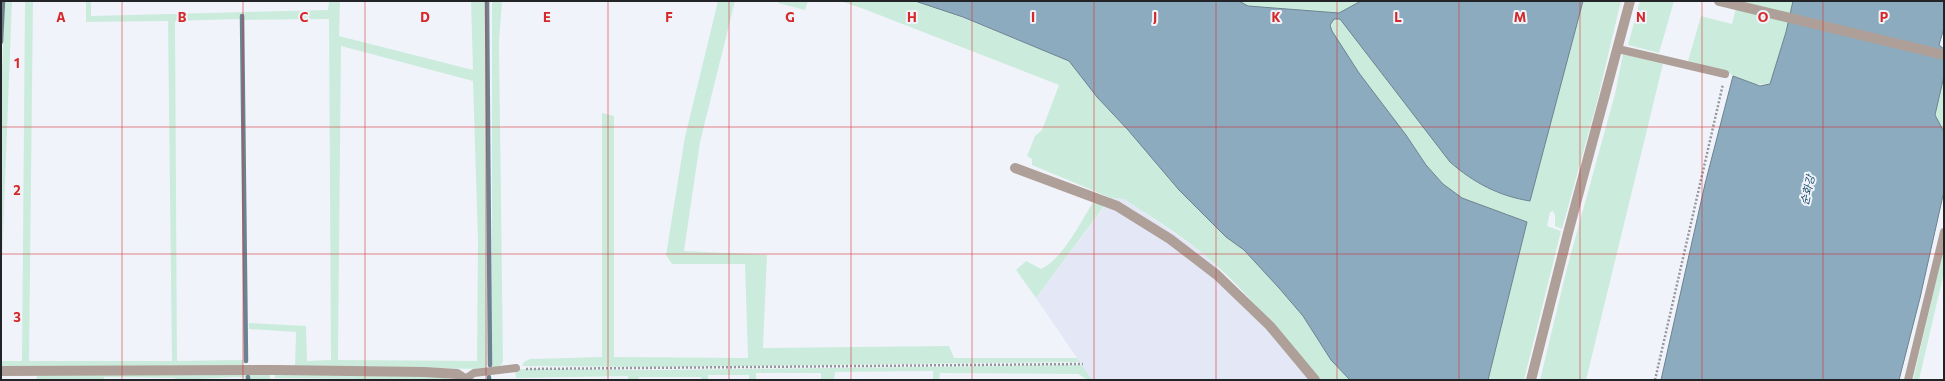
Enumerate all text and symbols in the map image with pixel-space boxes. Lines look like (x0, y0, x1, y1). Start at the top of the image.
text: A (56, 9, 66, 25)
text: B (178, 9, 187, 25)
text: C (300, 9, 309, 25)
text: D (420, 9, 430, 25)
text: E (543, 9, 551, 25)
text: F (665, 9, 673, 25)
text: G (785, 9, 795, 25)
text: H (907, 9, 917, 25)
text: I (1031, 9, 1035, 25)
text: J (1153, 9, 1157, 25)
text: K (1271, 9, 1281, 25)
text: L (1394, 9, 1402, 25)
text: M (1514, 9, 1526, 25)
text: N (1636, 9, 1646, 25)
text: O (1758, 9, 1769, 25)
text: P (1880, 9, 1889, 25)
text: 1 (14, 55, 20, 71)
water label: 순화강 (1797, 172, 1817, 206)
text: 2 (13, 182, 21, 198)
text: 3 (13, 309, 21, 325)

